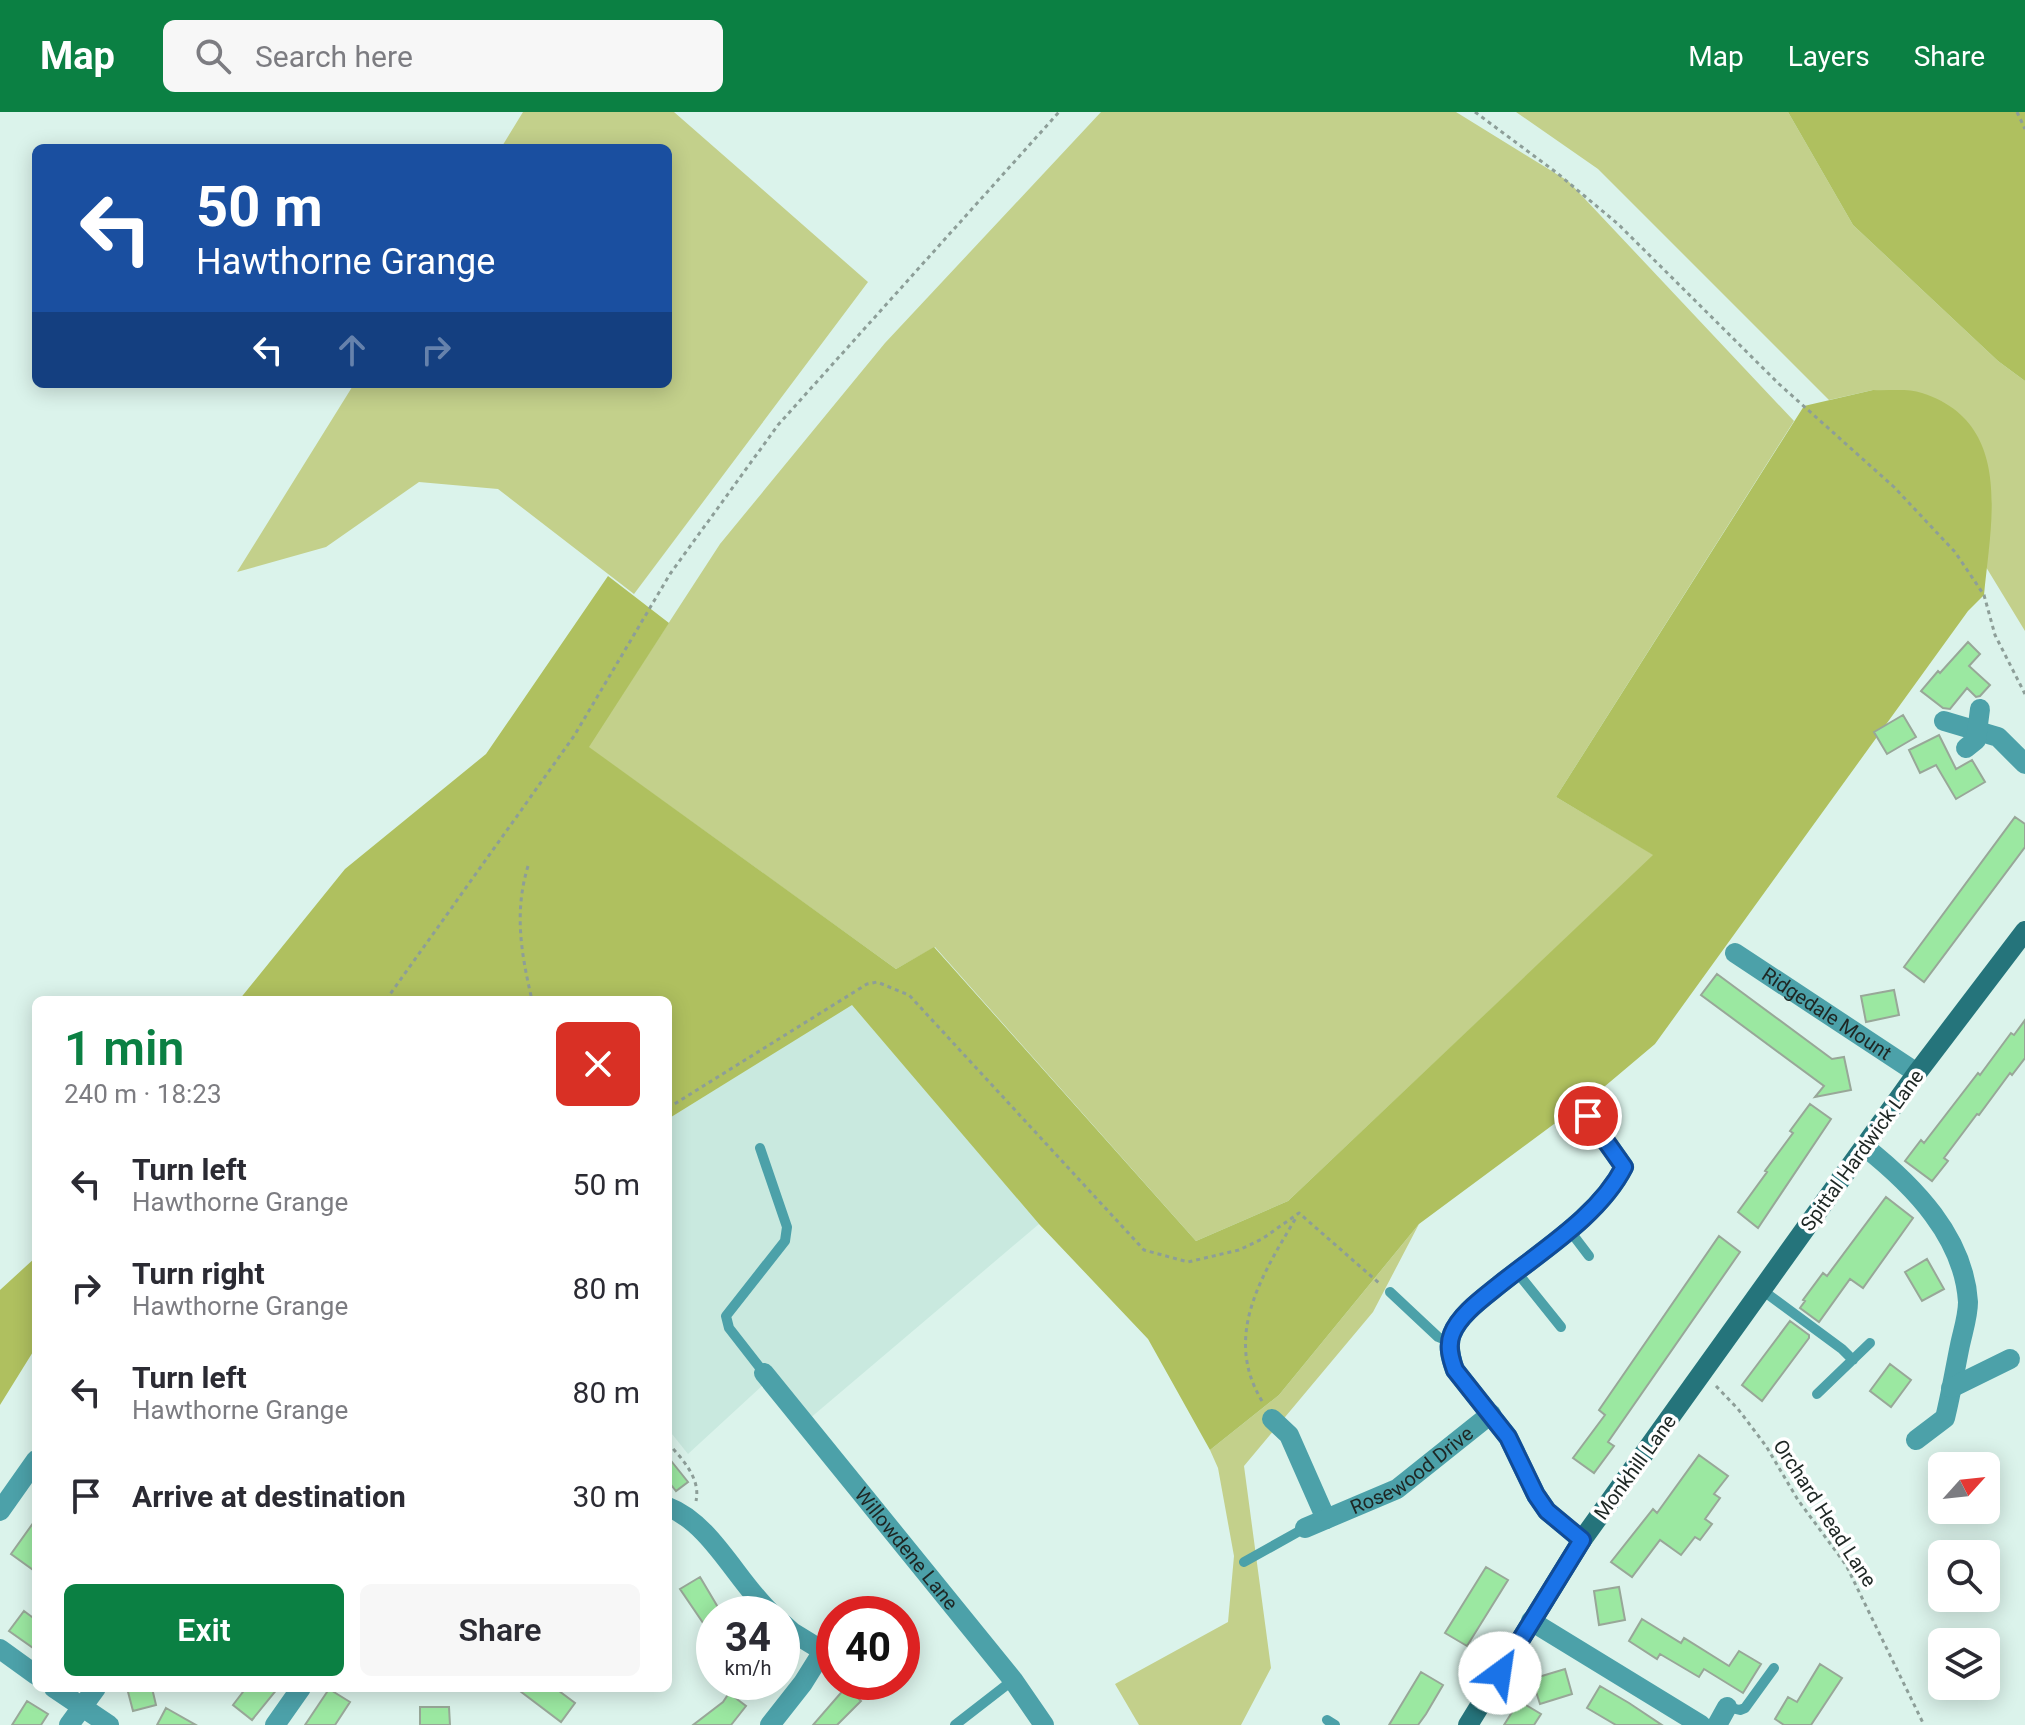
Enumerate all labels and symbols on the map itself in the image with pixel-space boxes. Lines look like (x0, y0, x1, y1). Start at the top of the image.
street label: Ridgedale Mount (1757, 962, 1896, 1065)
street label: Spittal Hardwick Lane (1795, 1065, 1929, 1235)
pin (1554, 1082, 1622, 1150)
street label: Monkhill Lane (1589, 1410, 1681, 1524)
street label: Rosewood Drive (1346, 1421, 1478, 1519)
street label: Orchard Head Lane (1768, 1435, 1882, 1591)
north arrow (1928, 1452, 2000, 1524)
street label: Willowdene Lane (850, 1482, 963, 1615)
speed limit sign: 40 (816, 1596, 920, 1700)
position arrow (1458, 1631, 1542, 1715)

